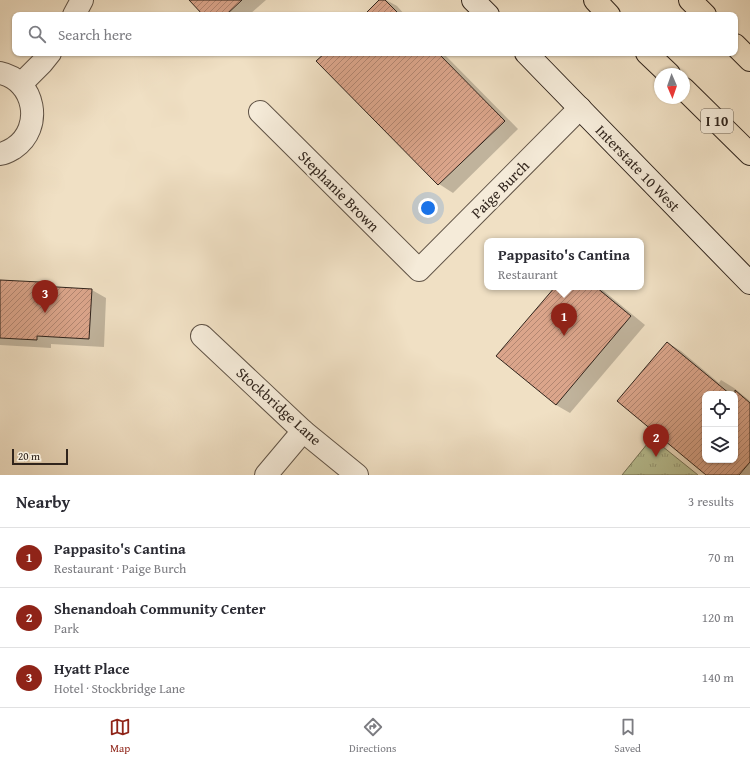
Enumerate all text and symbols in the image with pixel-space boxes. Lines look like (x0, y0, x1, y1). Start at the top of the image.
search box (12, 12, 738, 56)
icon: search (26, 23, 48, 45)
text: Search here (58, 24, 132, 45)
north arrow (654, 68, 690, 104)
road number: I 10 (701, 109, 733, 133)
street label: Interstate 10 West (591, 120, 686, 217)
street label: Stephanie Brown (294, 146, 385, 237)
street label: Paige Burch (466, 155, 534, 223)
your location (418, 198, 438, 218)
popup (484, 238, 644, 290)
text: Pappasito's Cantina (498, 244, 630, 265)
text: Restaurant (498, 265, 558, 284)
pin: 3 (32, 280, 58, 313)
pin: 1 (551, 303, 577, 336)
street label: Stockbridge Lane (232, 362, 326, 450)
map controls (702, 391, 738, 463)
button: locate (702, 391, 738, 427)
pin: 2 (643, 424, 669, 457)
button: layers (702, 427, 738, 463)
scale bar (12, 447, 68, 466)
text: 20 m (18, 448, 40, 464)
text: Nearby (16, 489, 70, 514)
text: 3 results (688, 492, 734, 511)
text: Pappasito's Cantina (54, 538, 186, 559)
text: 1 (26, 548, 32, 567)
text: 70 m (708, 548, 734, 567)
text: Restaurant · Paige Burch (54, 559, 186, 578)
text: Shenandoah Community Center (54, 598, 266, 619)
text: 2 (26, 608, 32, 627)
text: 120 m (702, 608, 734, 627)
text: Park (54, 619, 79, 638)
text: Hyatt Place (54, 658, 130, 679)
text: 3 (26, 668, 32, 687)
text: 140 m (702, 668, 734, 687)
text: Hotel · Stockbridge Lane (54, 679, 185, 698)
tab: Map (109, 716, 131, 756)
tab: Directions (349, 716, 396, 756)
tab: Saved (614, 716, 641, 756)

